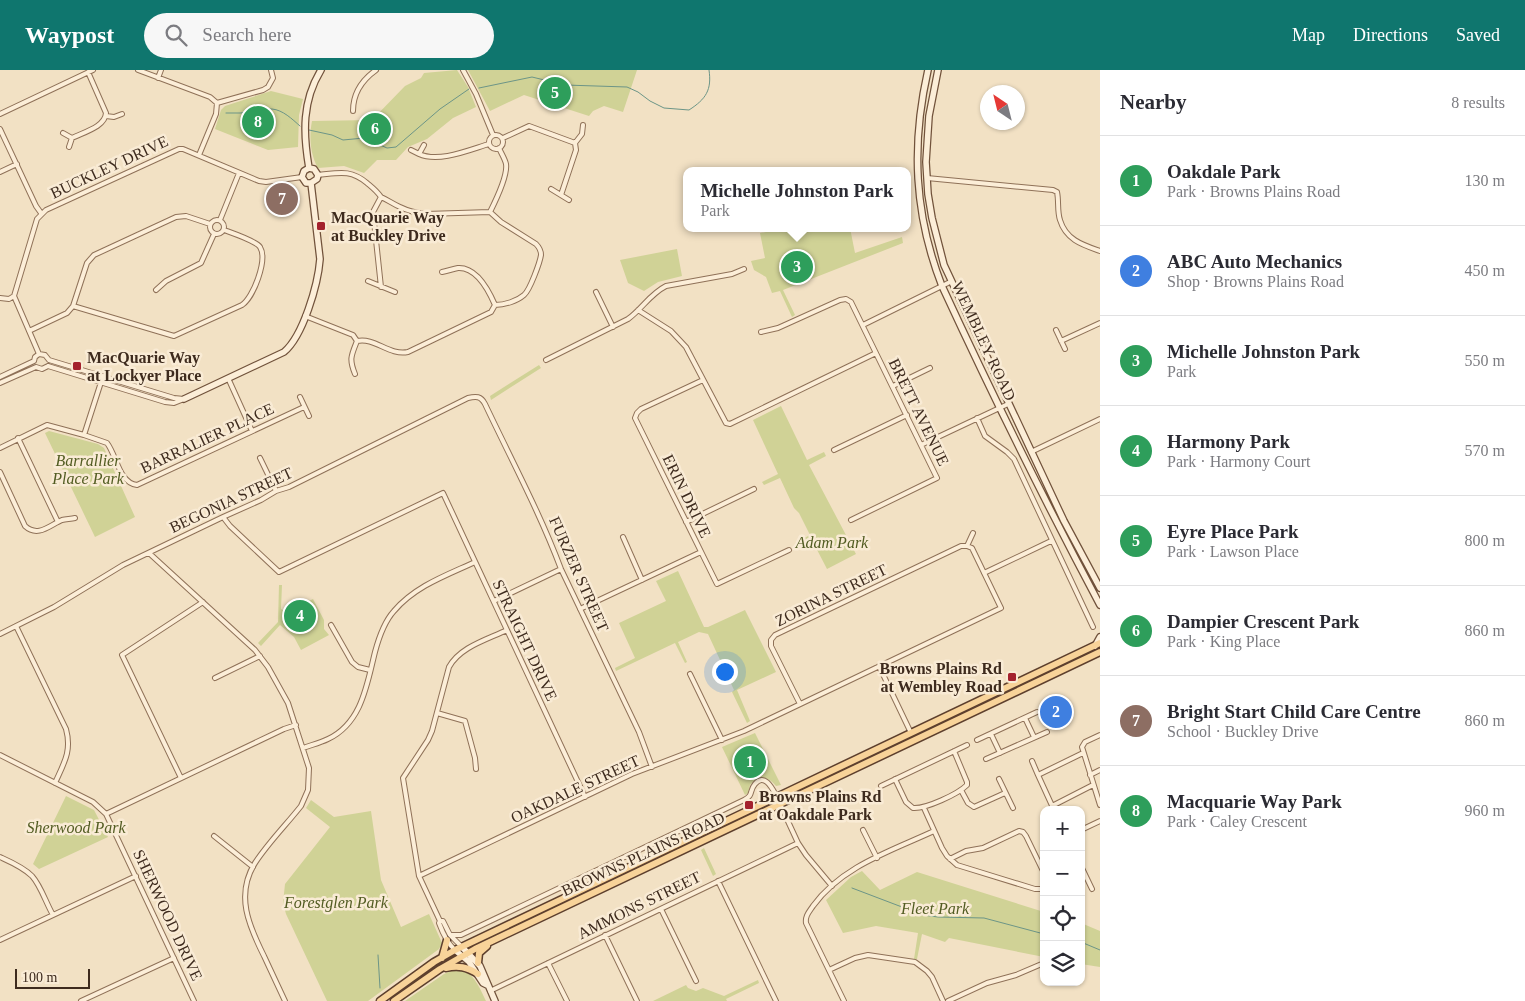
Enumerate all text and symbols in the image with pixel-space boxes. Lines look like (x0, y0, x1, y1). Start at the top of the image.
search box (144, 13, 494, 58)
icon: search (162, 21, 190, 49)
text: Waypost (25, 22, 114, 48)
text: Search here (202, 24, 292, 45)
text: Map (1292, 25, 1325, 45)
text: Directions (1353, 25, 1428, 45)
text: Saved (1456, 25, 1500, 45)
pin: 5 (539, 74, 571, 112)
north arrow (980, 85, 1025, 130)
text: Nearby (1120, 90, 1187, 114)
text: 8 results (1451, 94, 1505, 111)
pin: 8 (242, 103, 274, 141)
pin: 6 (359, 110, 391, 148)
street label: BUCKLEY DRIVE (47, 132, 171, 202)
text: Oakdale Park (1167, 161, 1280, 182)
popup (683, 167, 911, 232)
text: 1 (1132, 172, 1140, 189)
text: 130 m (1465, 172, 1505, 189)
pin: 7 (266, 180, 298, 218)
text: Michelle Johnston Park (700, 180, 894, 201)
text: Park · Browns Plains Road (1167, 183, 1340, 200)
text: Park (700, 202, 730, 219)
place label: MacQuarie Way at Buckley Drive (331, 209, 446, 245)
marker: MacQuarie Way at Buckley Drive (315, 220, 327, 232)
pin: 3 (781, 248, 813, 286)
text: ABC Auto Mechanics (1167, 251, 1342, 272)
text: 2 (1132, 262, 1140, 279)
text: 450 m (1465, 262, 1505, 279)
text: Shop · Browns Plains Road (1167, 273, 1344, 290)
street label: WEMBLEY ROAD (949, 279, 1019, 403)
text: Michelle Johnston Park (1167, 341, 1360, 362)
place label: MacQuarie Way at Lockyer Place (87, 349, 201, 385)
text: 3 (1132, 352, 1140, 369)
text: 550 m (1465, 352, 1505, 369)
street label: BRETT AVENUE (886, 356, 952, 468)
marker: MacQuarie Way at Lockyer Place (71, 360, 83, 372)
text: Park (1167, 363, 1196, 380)
street label: BARRALIER PLACE (138, 400, 276, 476)
text: Harmony Park (1167, 431, 1290, 452)
text: 4 (1132, 442, 1140, 459)
text: 570 m (1465, 442, 1505, 459)
park label: Barrallier Place Park (51, 452, 125, 487)
street label: ERIN DRIVE (660, 452, 714, 540)
text: Park · Harmony Court (1167, 453, 1311, 470)
street label: BEGONIA STREET (167, 464, 295, 536)
street label: FURZER STREET (546, 514, 612, 634)
text: Eyre Place Park (1167, 521, 1299, 542)
text: 5 (1132, 532, 1140, 549)
text: 800 m (1465, 532, 1505, 549)
park label: Adam Park (795, 534, 869, 551)
text: Park · Lawson Place (1167, 543, 1299, 560)
street label: ZORINA STREET (772, 560, 890, 629)
street label: STRAIGHT DRIVE (489, 577, 561, 703)
pin: 4 (284, 597, 316, 635)
text: Dampier Crescent Park (1167, 611, 1359, 632)
text: 6 (1132, 622, 1140, 639)
text: 860 m (1465, 622, 1505, 639)
text: Park · King Place (1167, 633, 1280, 650)
your location (712, 659, 738, 685)
place label: Browns Plains Rd at Wembley Road (880, 660, 1002, 696)
marker: Browns Plains Rd at Wembley Road (1006, 671, 1018, 683)
pin: 2 (1040, 693, 1072, 731)
text: Bright Start Child Care Centre (1167, 701, 1421, 722)
text: 7 (1132, 712, 1140, 729)
text: 860 m (1465, 712, 1505, 729)
text: School · Buckley Drive (1167, 723, 1319, 740)
pin: 1 (734, 743, 766, 781)
street label: OAKDALE STREET (508, 752, 642, 826)
place label: Browns Plains Rd at Oakdale Park (759, 788, 882, 823)
text: Macquarie Way Park (1167, 791, 1342, 812)
marker: Browns Plains Rd at Oakdale Park (743, 799, 755, 811)
text: 8 (1132, 802, 1140, 819)
text: 960 m (1465, 802, 1505, 819)
map controls (1040, 806, 1085, 986)
button: + (1040, 806, 1085, 851)
street label: BROWNS PLAINS ROAD (559, 809, 727, 899)
text: Park · Caley Crescent (1167, 813, 1307, 830)
park label: Sherwood Park (26, 819, 126, 836)
street label: SHERWOOD DRIVE (130, 847, 206, 983)
button: − (1040, 851, 1085, 896)
street label: AMMONS STREET (575, 868, 703, 942)
park label: Forestglen Park (283, 894, 389, 912)
button: locate (1040, 896, 1085, 941)
park label: Fleet Park (900, 900, 970, 917)
button: layers (1040, 941, 1085, 986)
scale bar (15, 966, 90, 989)
text: 100 m (22, 970, 57, 985)

